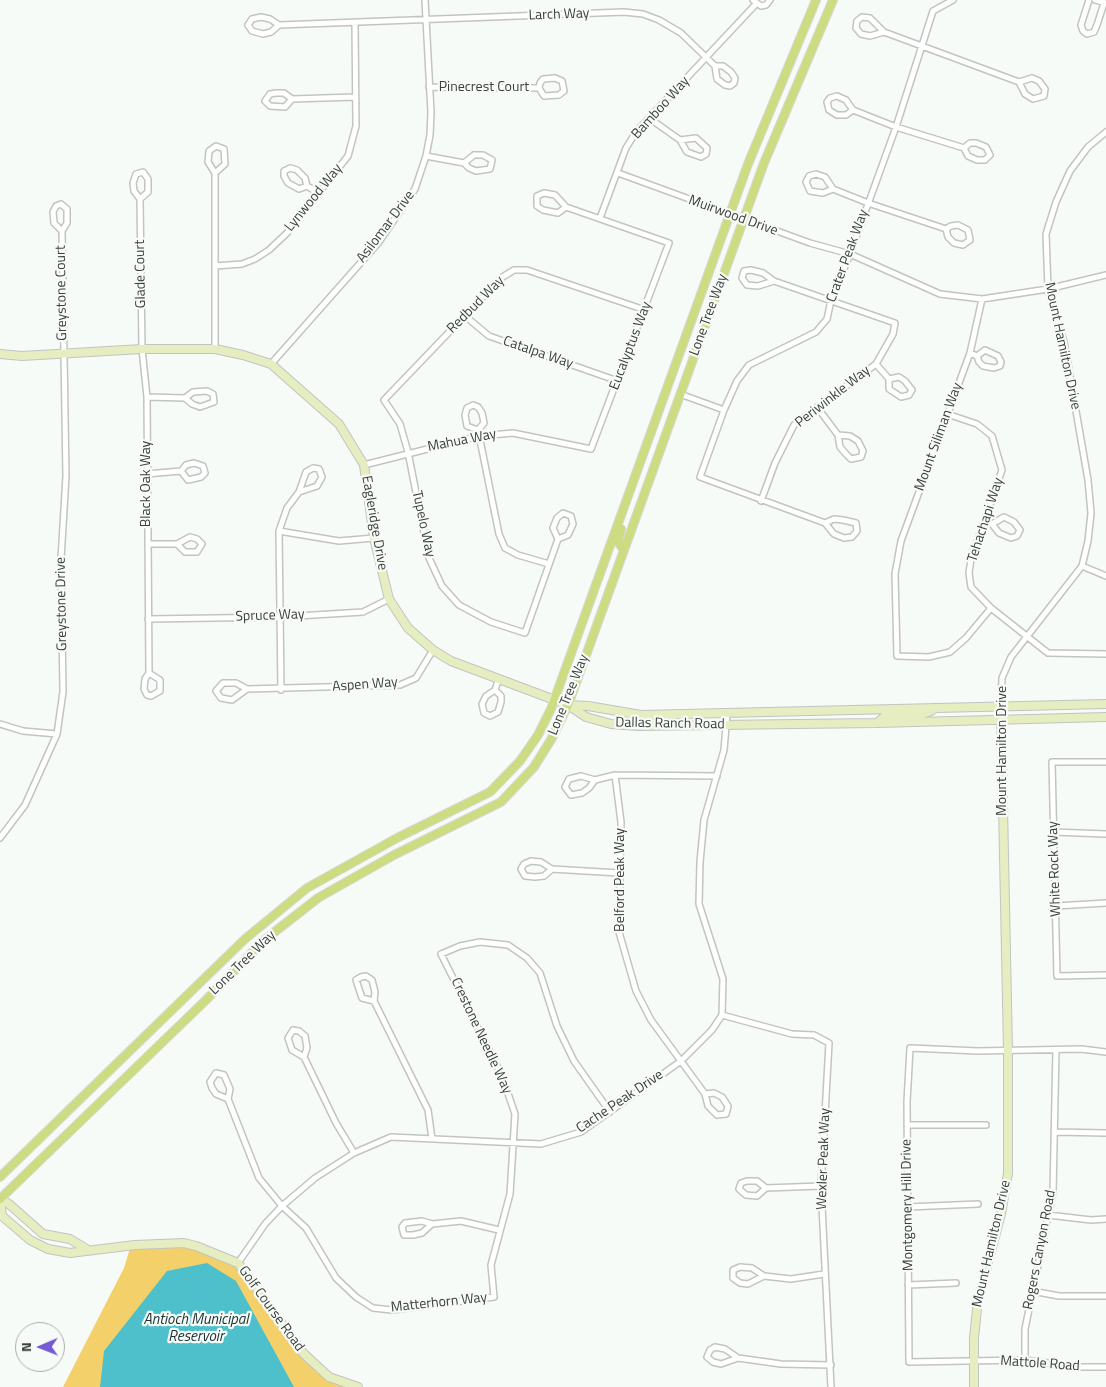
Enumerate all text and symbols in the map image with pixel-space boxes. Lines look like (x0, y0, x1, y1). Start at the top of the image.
street label: Larch Way (528, 6, 590, 24)
street label: Bamboo Way (629, 73, 693, 143)
street label: Pinecrest Court (439, 80, 529, 96)
street label: Lynwood Way (282, 161, 346, 235)
street label: Asilomar Drive (353, 188, 419, 266)
street label: Muirwood Drive (686, 192, 780, 240)
street label: Crater Peak Way (823, 207, 873, 305)
street label: Glade Court (132, 240, 150, 308)
street label: Greystone Court (53, 245, 71, 341)
street label: Lone Tree Way (686, 272, 732, 358)
street label: Redbud Way (444, 273, 508, 337)
street label: Mount Hamilton Drive (1040, 281, 1084, 411)
street label: Eucalyptus Way (606, 299, 656, 393)
street label: Catalpa Way (501, 333, 575, 373)
street label: Periwinkle Way (792, 363, 874, 431)
street label: Mount Siliman Way (912, 380, 966, 494)
street label: Mahua Way (426, 426, 498, 456)
street label: Black Oak Way (139, 441, 155, 527)
street label: Eagleridge Drive (357, 474, 391, 572)
street label: Tehachapi Way (964, 476, 1008, 564)
street label: Tupelo Way (408, 489, 438, 559)
street label: Greystone Drive (53, 557, 71, 651)
street label: Spruce Way (235, 606, 305, 626)
street label: Lone Tree Way (545, 652, 593, 738)
street label: Aspen Way (332, 674, 398, 696)
street label: Mount Hamilton Drive (995, 686, 1011, 816)
street label: Dallas Ranch Road (615, 715, 725, 733)
street label: White Rock Way (1045, 821, 1065, 917)
street label: Belford Peak Way (613, 828, 629, 932)
street label: Lone Tree Way (206, 927, 280, 999)
street label: Crestone Needle Way (447, 975, 515, 1097)
street label: Cache Peak Drive (573, 1067, 667, 1137)
street label: Wexler Peak Way (814, 1108, 834, 1210)
street label: Montgomery Hill Drive (898, 1139, 918, 1271)
street label: Mount Hamilton Drive (969, 1179, 1015, 1309)
street label: Rogers Canyon Road (1020, 1189, 1060, 1311)
street label: Golf Course Road (234, 1263, 308, 1355)
street label: Matterhorn Way (390, 1290, 488, 1316)
water label: Antioch Municipal Reservoir (144, 1311, 248, 1346)
north arrow (15, 1322, 65, 1372)
text: N (15, 1342, 36, 1352)
street label: Mattole Road (1000, 1353, 1080, 1375)

